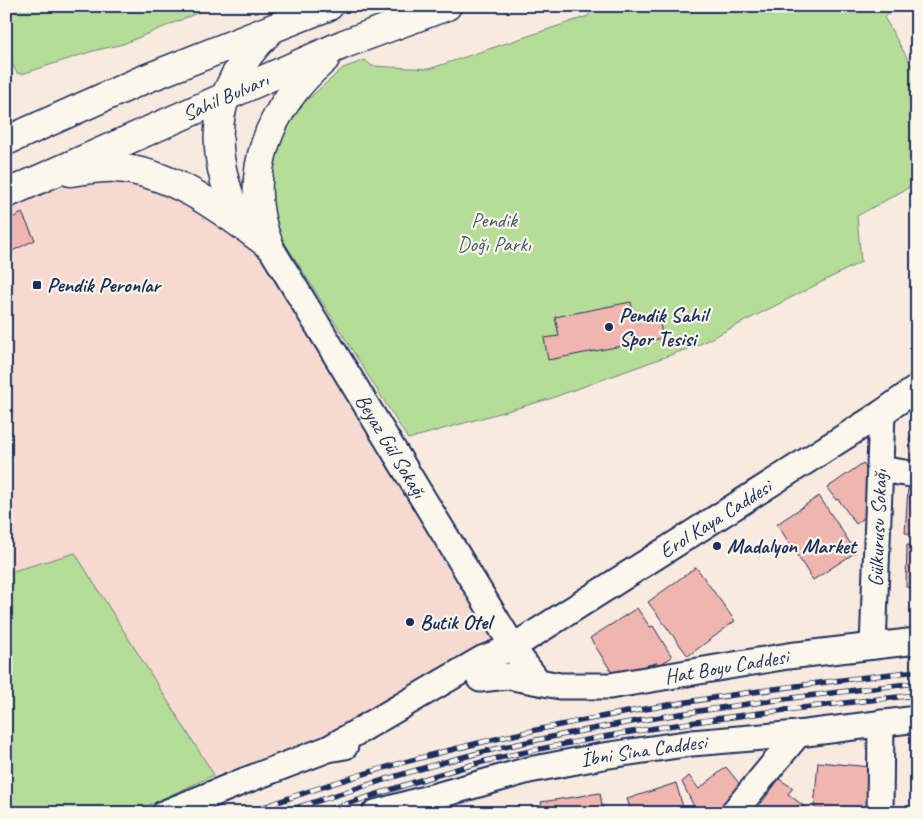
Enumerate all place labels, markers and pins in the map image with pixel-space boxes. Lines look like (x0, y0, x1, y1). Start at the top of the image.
place label: Pendik Peronlar (47, 272, 163, 298)
marker: Pendik Peronlar (31, 279, 43, 291)
place label: Pendik Sahil Spor Tesisi (619, 302, 712, 352)
marker: Pendik Sahil Spor Tesisi (603, 321, 615, 333)
place label: Madalyon Market (727, 533, 858, 559)
marker: Madalyon Market (711, 540, 723, 552)
place label: Butik Otel (420, 609, 495, 635)
marker: Butik Otel (404, 616, 416, 628)

